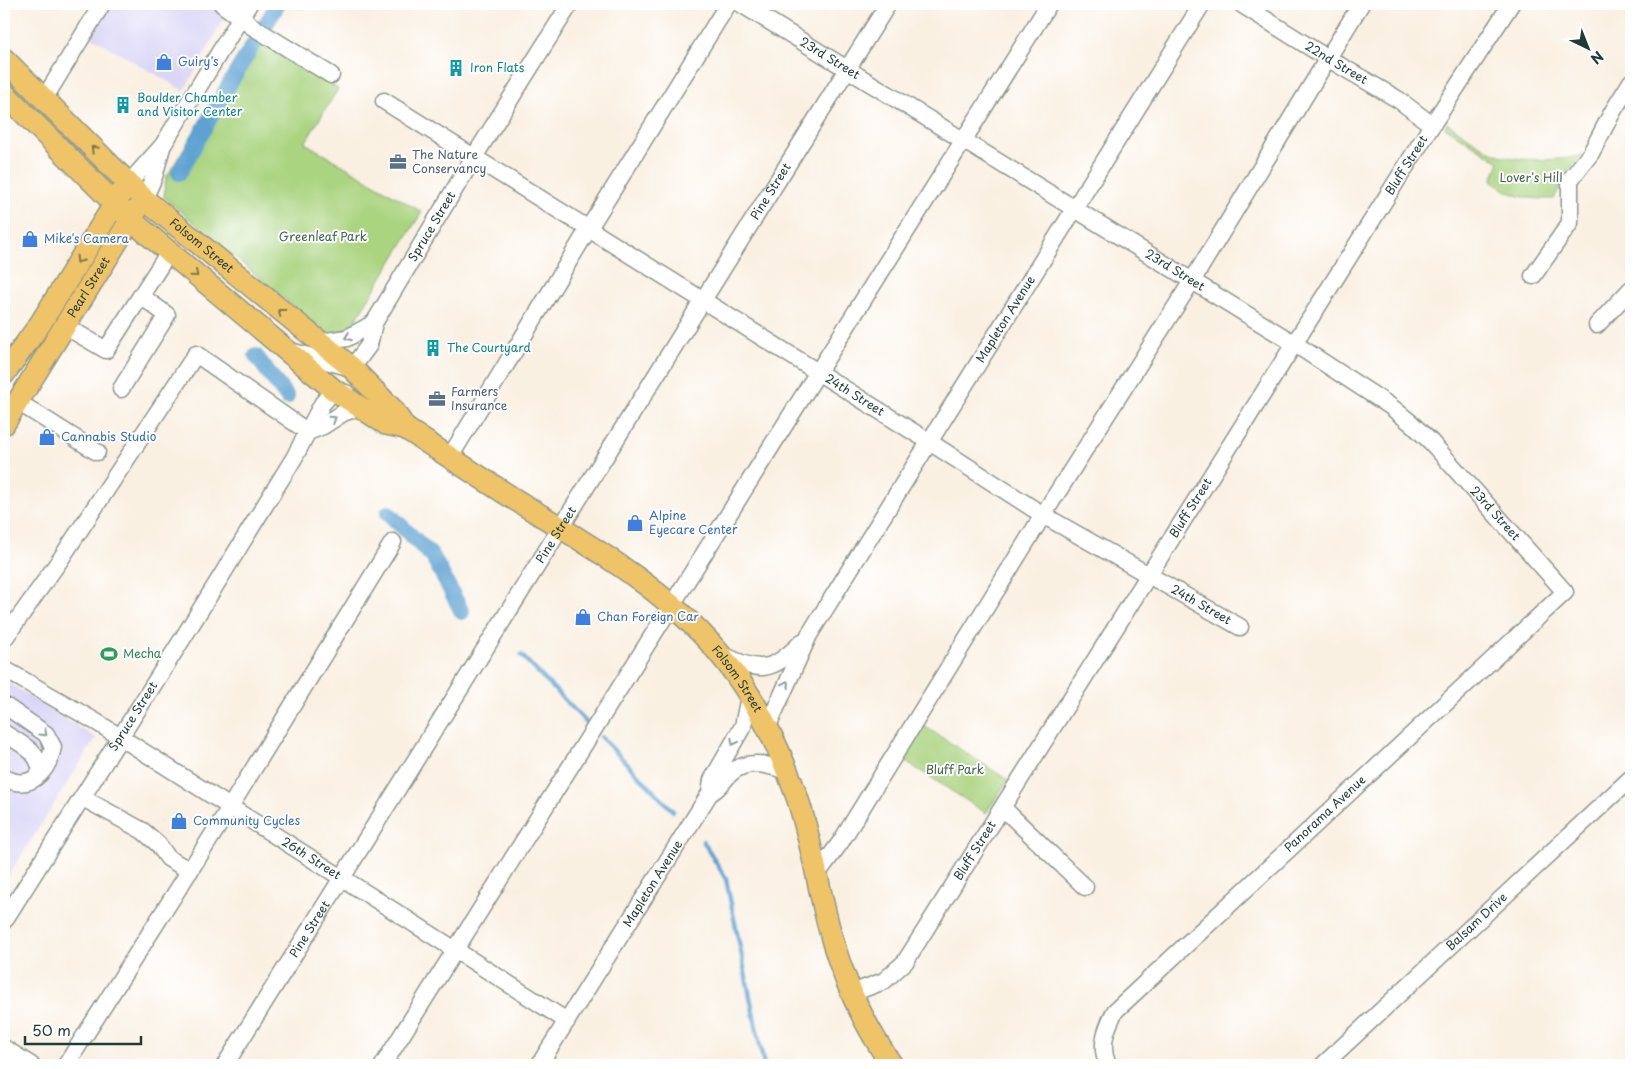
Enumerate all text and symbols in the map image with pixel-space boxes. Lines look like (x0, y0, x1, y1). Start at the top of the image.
north arrow (1562, 22, 1612, 72)
street label: 23rd Street (797, 32, 864, 83)
street label: 22nd Street (1302, 36, 1371, 88)
text: N (1586, 46, 1608, 69)
shop icon: Guiry's (154, 52, 174, 72)
place label: Guiry's (178, 52, 219, 70)
building icon: Iron Flats (446, 58, 466, 78)
place label: Iron Flats (470, 58, 525, 76)
place label: Boulder Chamber and Visitor Center (137, 88, 243, 120)
building icon: Boulder Chamber and Visitor Center (113, 95, 133, 115)
street label: Bluff Street (1380, 131, 1431, 198)
place label: The Nature Conservancy (412, 145, 486, 177)
one-way arrow (91, 146, 100, 155)
office icon: The Nature Conservancy (388, 152, 408, 172)
street label: Pine Street (745, 159, 795, 223)
park label: Lover's Hill (1500, 168, 1562, 186)
street label: Spruce Street (403, 187, 459, 265)
street label: Folsom Street (166, 213, 238, 277)
park label: Greenleaf Park (279, 227, 367, 245)
shop icon: Mike's Camera (20, 229, 40, 249)
place label: Mike's Camera (44, 229, 130, 247)
street label: 23rd Street (1142, 244, 1209, 295)
street label: Pearl Street (62, 253, 114, 320)
one-way arrow (76, 254, 86, 263)
one-way arrow (190, 268, 199, 277)
street label: Mapleton Avenue (971, 271, 1039, 366)
one-way arrow (278, 309, 287, 317)
one-way arrow (344, 331, 353, 341)
building icon: The Courtyard (423, 338, 443, 358)
place label: The Courtyard (447, 338, 532, 356)
street label: 24th Street (822, 369, 888, 420)
place label: Farmers Insurance (451, 382, 508, 414)
office icon: Farmers Insurance (427, 389, 447, 409)
one-way arrow (327, 416, 337, 425)
shop icon: Cannabis Studio (37, 427, 57, 447)
place label: Cannabis Studio (61, 427, 157, 445)
street label: Bluff Street (1164, 474, 1216, 541)
street label: 23rd Street (1466, 482, 1525, 544)
street label: Pine Street (531, 502, 580, 566)
place label: Alpine Eyecare Center (649, 506, 738, 538)
shop icon: Alpine Eyecare Center (625, 513, 645, 533)
street label: 24th Street (1168, 580, 1235, 628)
shop icon: Chan Foreign Car (573, 607, 593, 627)
place label: Chan Foreign Car (597, 607, 699, 625)
street label: Folsom Street (708, 641, 768, 716)
sports icon: Mecha (99, 644, 119, 664)
place label: Mecha (123, 644, 162, 662)
street label: Spruce Street (104, 678, 161, 754)
one-way arrow (780, 680, 791, 689)
one-way arrow (38, 727, 47, 736)
one-way arrow (731, 736, 741, 745)
park label: Bluff Park (926, 760, 984, 778)
street label: Panorama Avenue (1280, 771, 1369, 856)
shop icon: Community Cycles (169, 811, 189, 831)
place label: Community Cycles (193, 811, 301, 829)
street label: Bluff Street (949, 817, 1000, 883)
street label: 26th Street (279, 832, 345, 883)
street label: Mapleton Avenue (618, 836, 686, 930)
street label: Balsam Drive (1441, 888, 1511, 954)
street label: Pine Street (284, 897, 334, 961)
scale bar (25, 1014, 141, 1046)
text: 50 m (32, 1018, 71, 1041)

